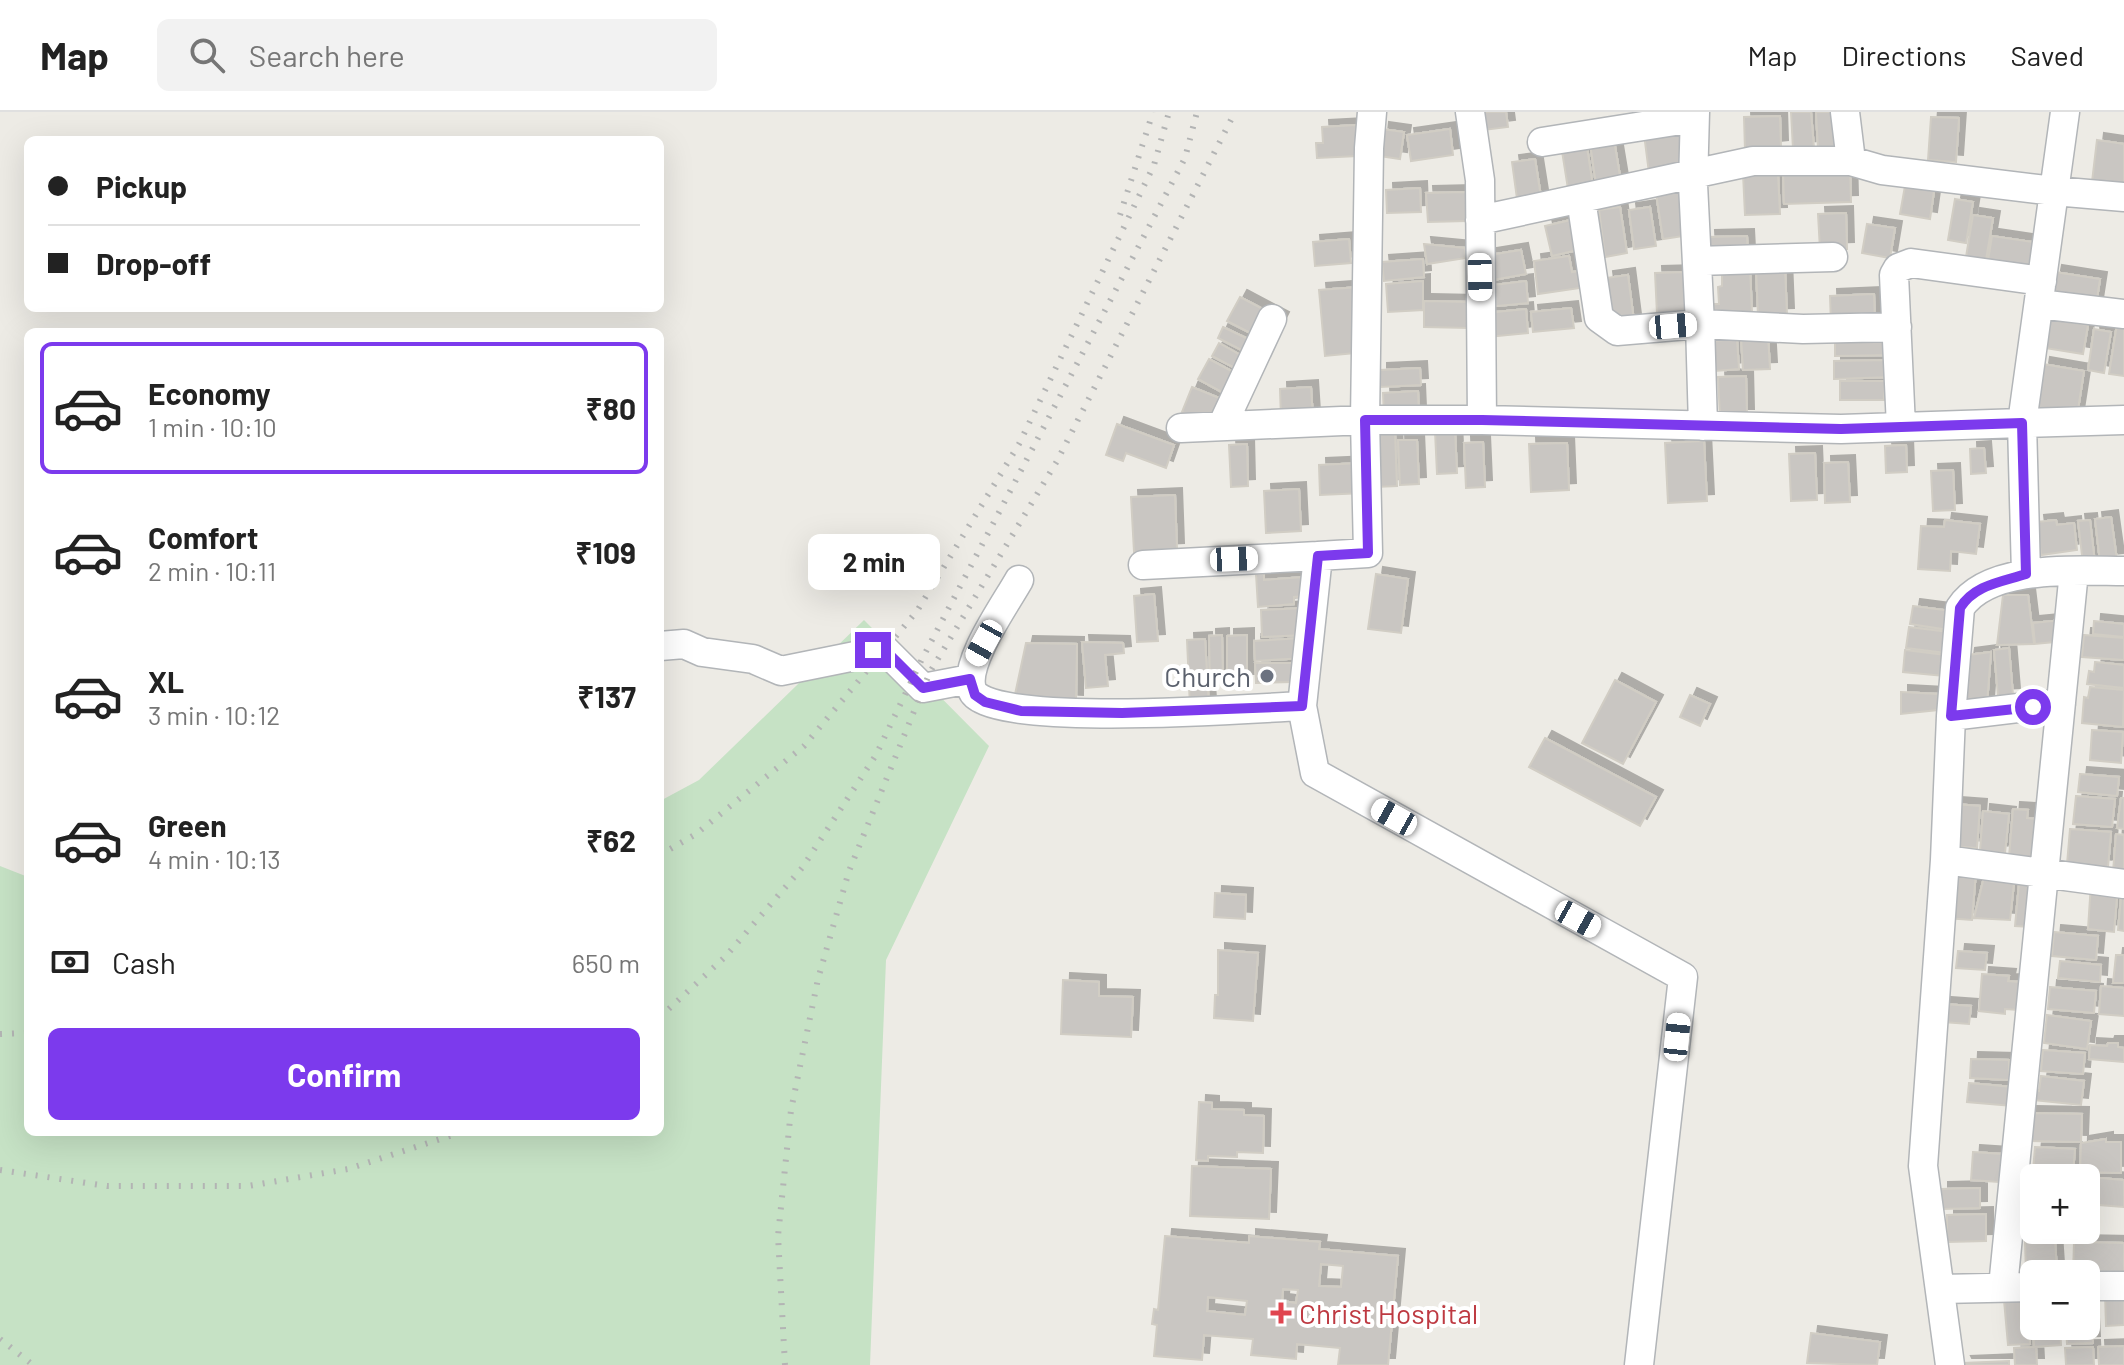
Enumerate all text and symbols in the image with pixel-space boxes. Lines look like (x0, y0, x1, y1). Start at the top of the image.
search box (157, 19, 717, 91)
text: Map (40, 32, 109, 78)
icon: search (185, 33, 229, 77)
text: Search here (249, 37, 405, 73)
text: Map (1748, 38, 1797, 72)
text: Directions (1841, 38, 1967, 72)
text: Saved (2011, 38, 2084, 72)
text: Pickup (96, 168, 187, 204)
text: Drop-off (96, 245, 211, 281)
car (1468, 253, 1492, 301)
car (1648, 312, 1698, 340)
icon: car (52, 372, 124, 444)
text: Economy (148, 375, 271, 411)
text: ₹80 (586, 390, 636, 426)
text: 1 min · 10:10 (148, 411, 277, 442)
icon: car (52, 516, 124, 588)
text: Comfort (148, 519, 258, 555)
text: ₹109 (575, 534, 636, 570)
callout: 2 min (807, 534, 939, 590)
text: 2 min (843, 546, 905, 577)
car (1210, 546, 1258, 572)
text: 2 min · 10:11 (148, 555, 276, 586)
car (962, 616, 1006, 670)
route end (855, 632, 891, 668)
place label: Church (1164, 659, 1251, 693)
icon: car (52, 660, 124, 732)
text: XL (148, 663, 184, 699)
marker: Church (1258, 667, 1276, 685)
text: ₹137 (577, 678, 636, 714)
route start (2015, 689, 2051, 725)
text: 3 min · 10:12 (148, 699, 280, 730)
car (1367, 795, 1421, 839)
icon: car (52, 804, 124, 876)
text: Green (148, 807, 227, 843)
text: ₹62 (586, 822, 636, 858)
text: 4 min · 10:13 (148, 843, 281, 874)
car (1551, 897, 1605, 941)
icon: cash (48, 940, 92, 984)
text: Cash (112, 944, 176, 980)
text: 650 m (572, 947, 640, 978)
car (1663, 1012, 1691, 1062)
button: Confirm (48, 1028, 640, 1120)
map controls (2020, 1164, 2100, 1340)
button: + (2020, 1164, 2100, 1244)
button: − (2020, 1260, 2100, 1340)
place label: Christ Hospital (1299, 1296, 1478, 1330)
marker: Christ Hospital (1270, 1302, 1292, 1324)

